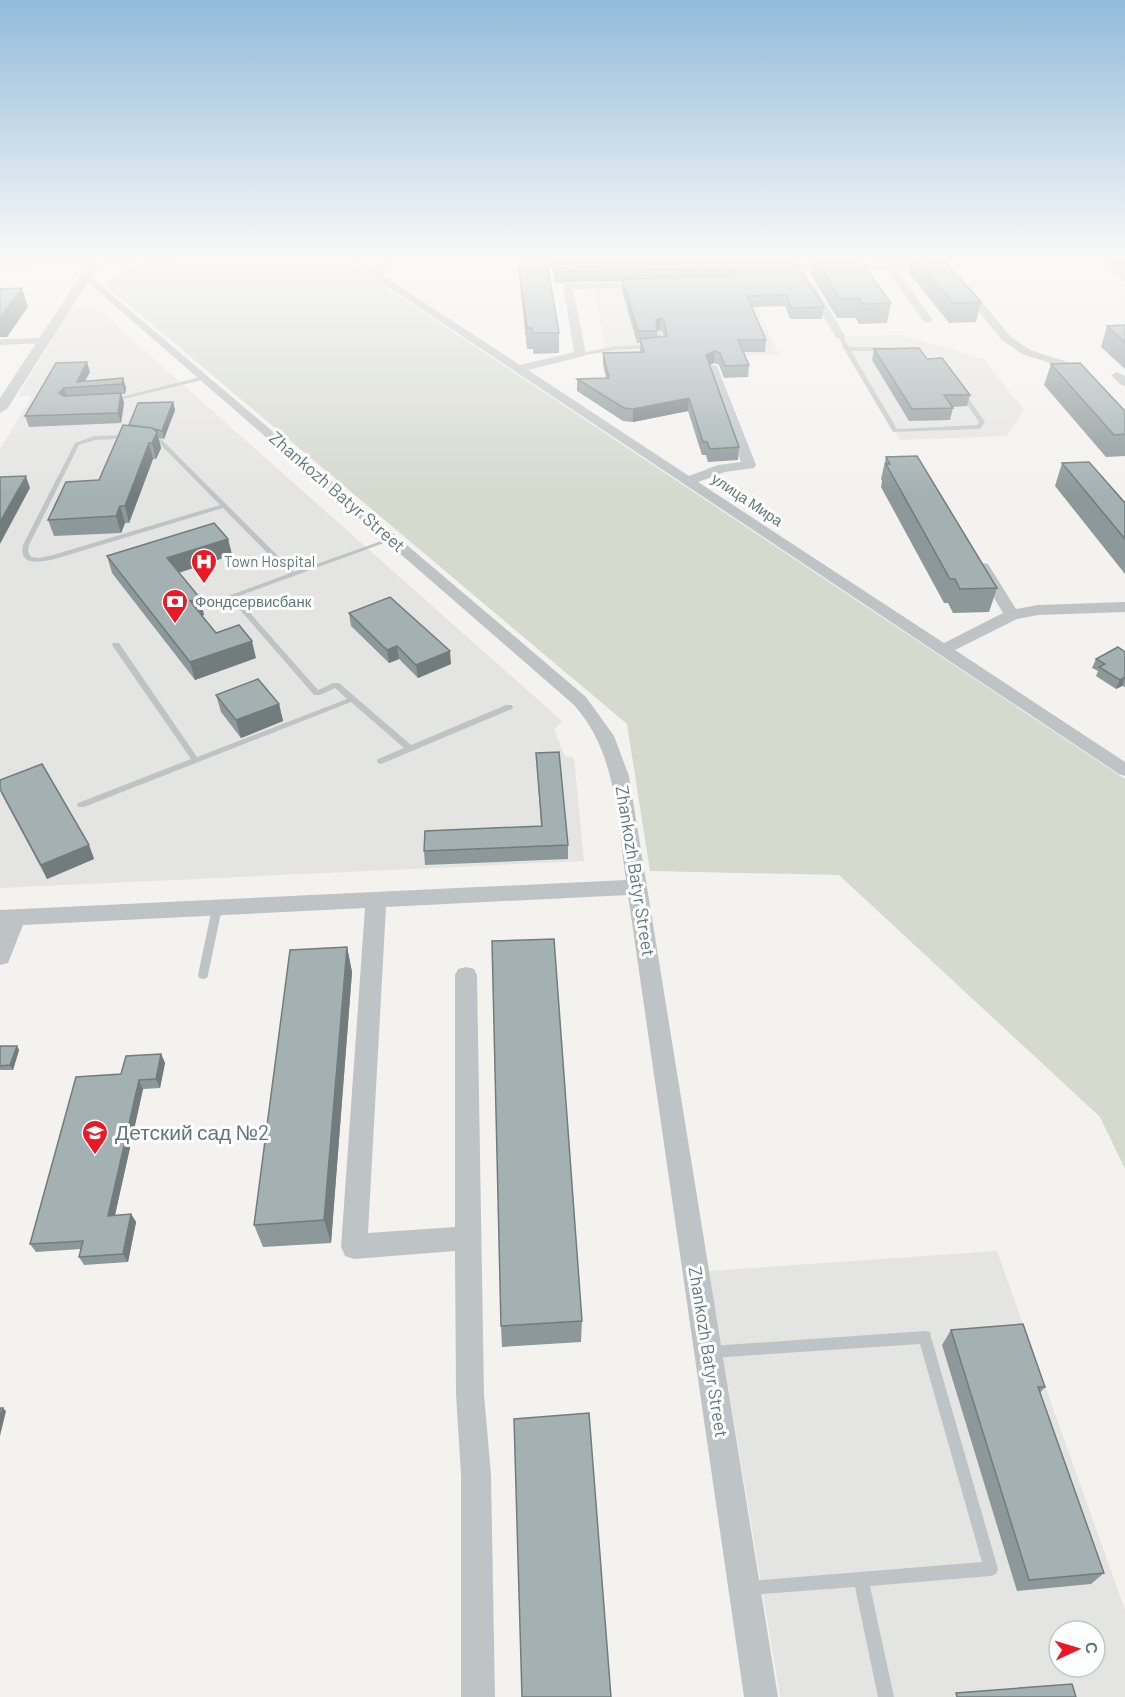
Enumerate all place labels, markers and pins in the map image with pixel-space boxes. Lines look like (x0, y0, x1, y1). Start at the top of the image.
hospital icon: Town Hospital (189, 547, 219, 585)
place label: Town Hospital (224, 552, 315, 570)
bank icon: Фондсервисбанк (160, 587, 190, 625)
place label: Фондсервисбанк (195, 592, 312, 610)
school or university icon: Детский сад №2 (80, 1118, 110, 1156)
place label: Детский сад №2 (115, 1119, 269, 1144)

